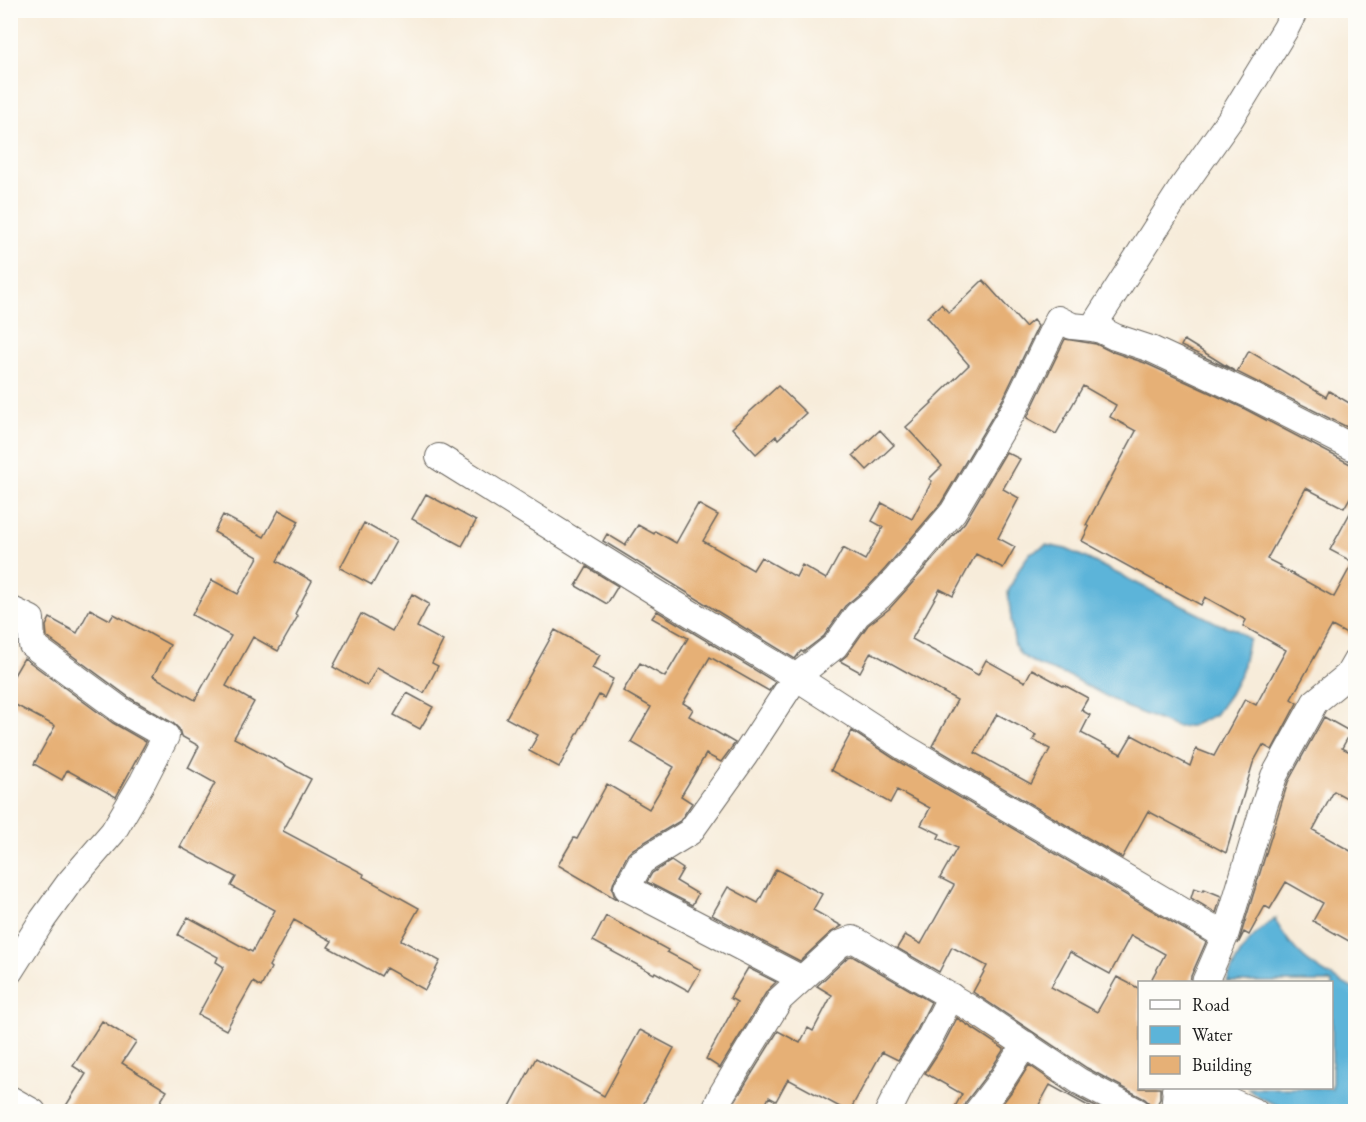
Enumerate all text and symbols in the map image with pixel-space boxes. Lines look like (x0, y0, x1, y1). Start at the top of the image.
legend (1138, 981, 1333, 1089)
text: Road (1192, 993, 1231, 1016)
text: Water (1192, 1023, 1233, 1046)
text: Building (1192, 1053, 1252, 1076)

